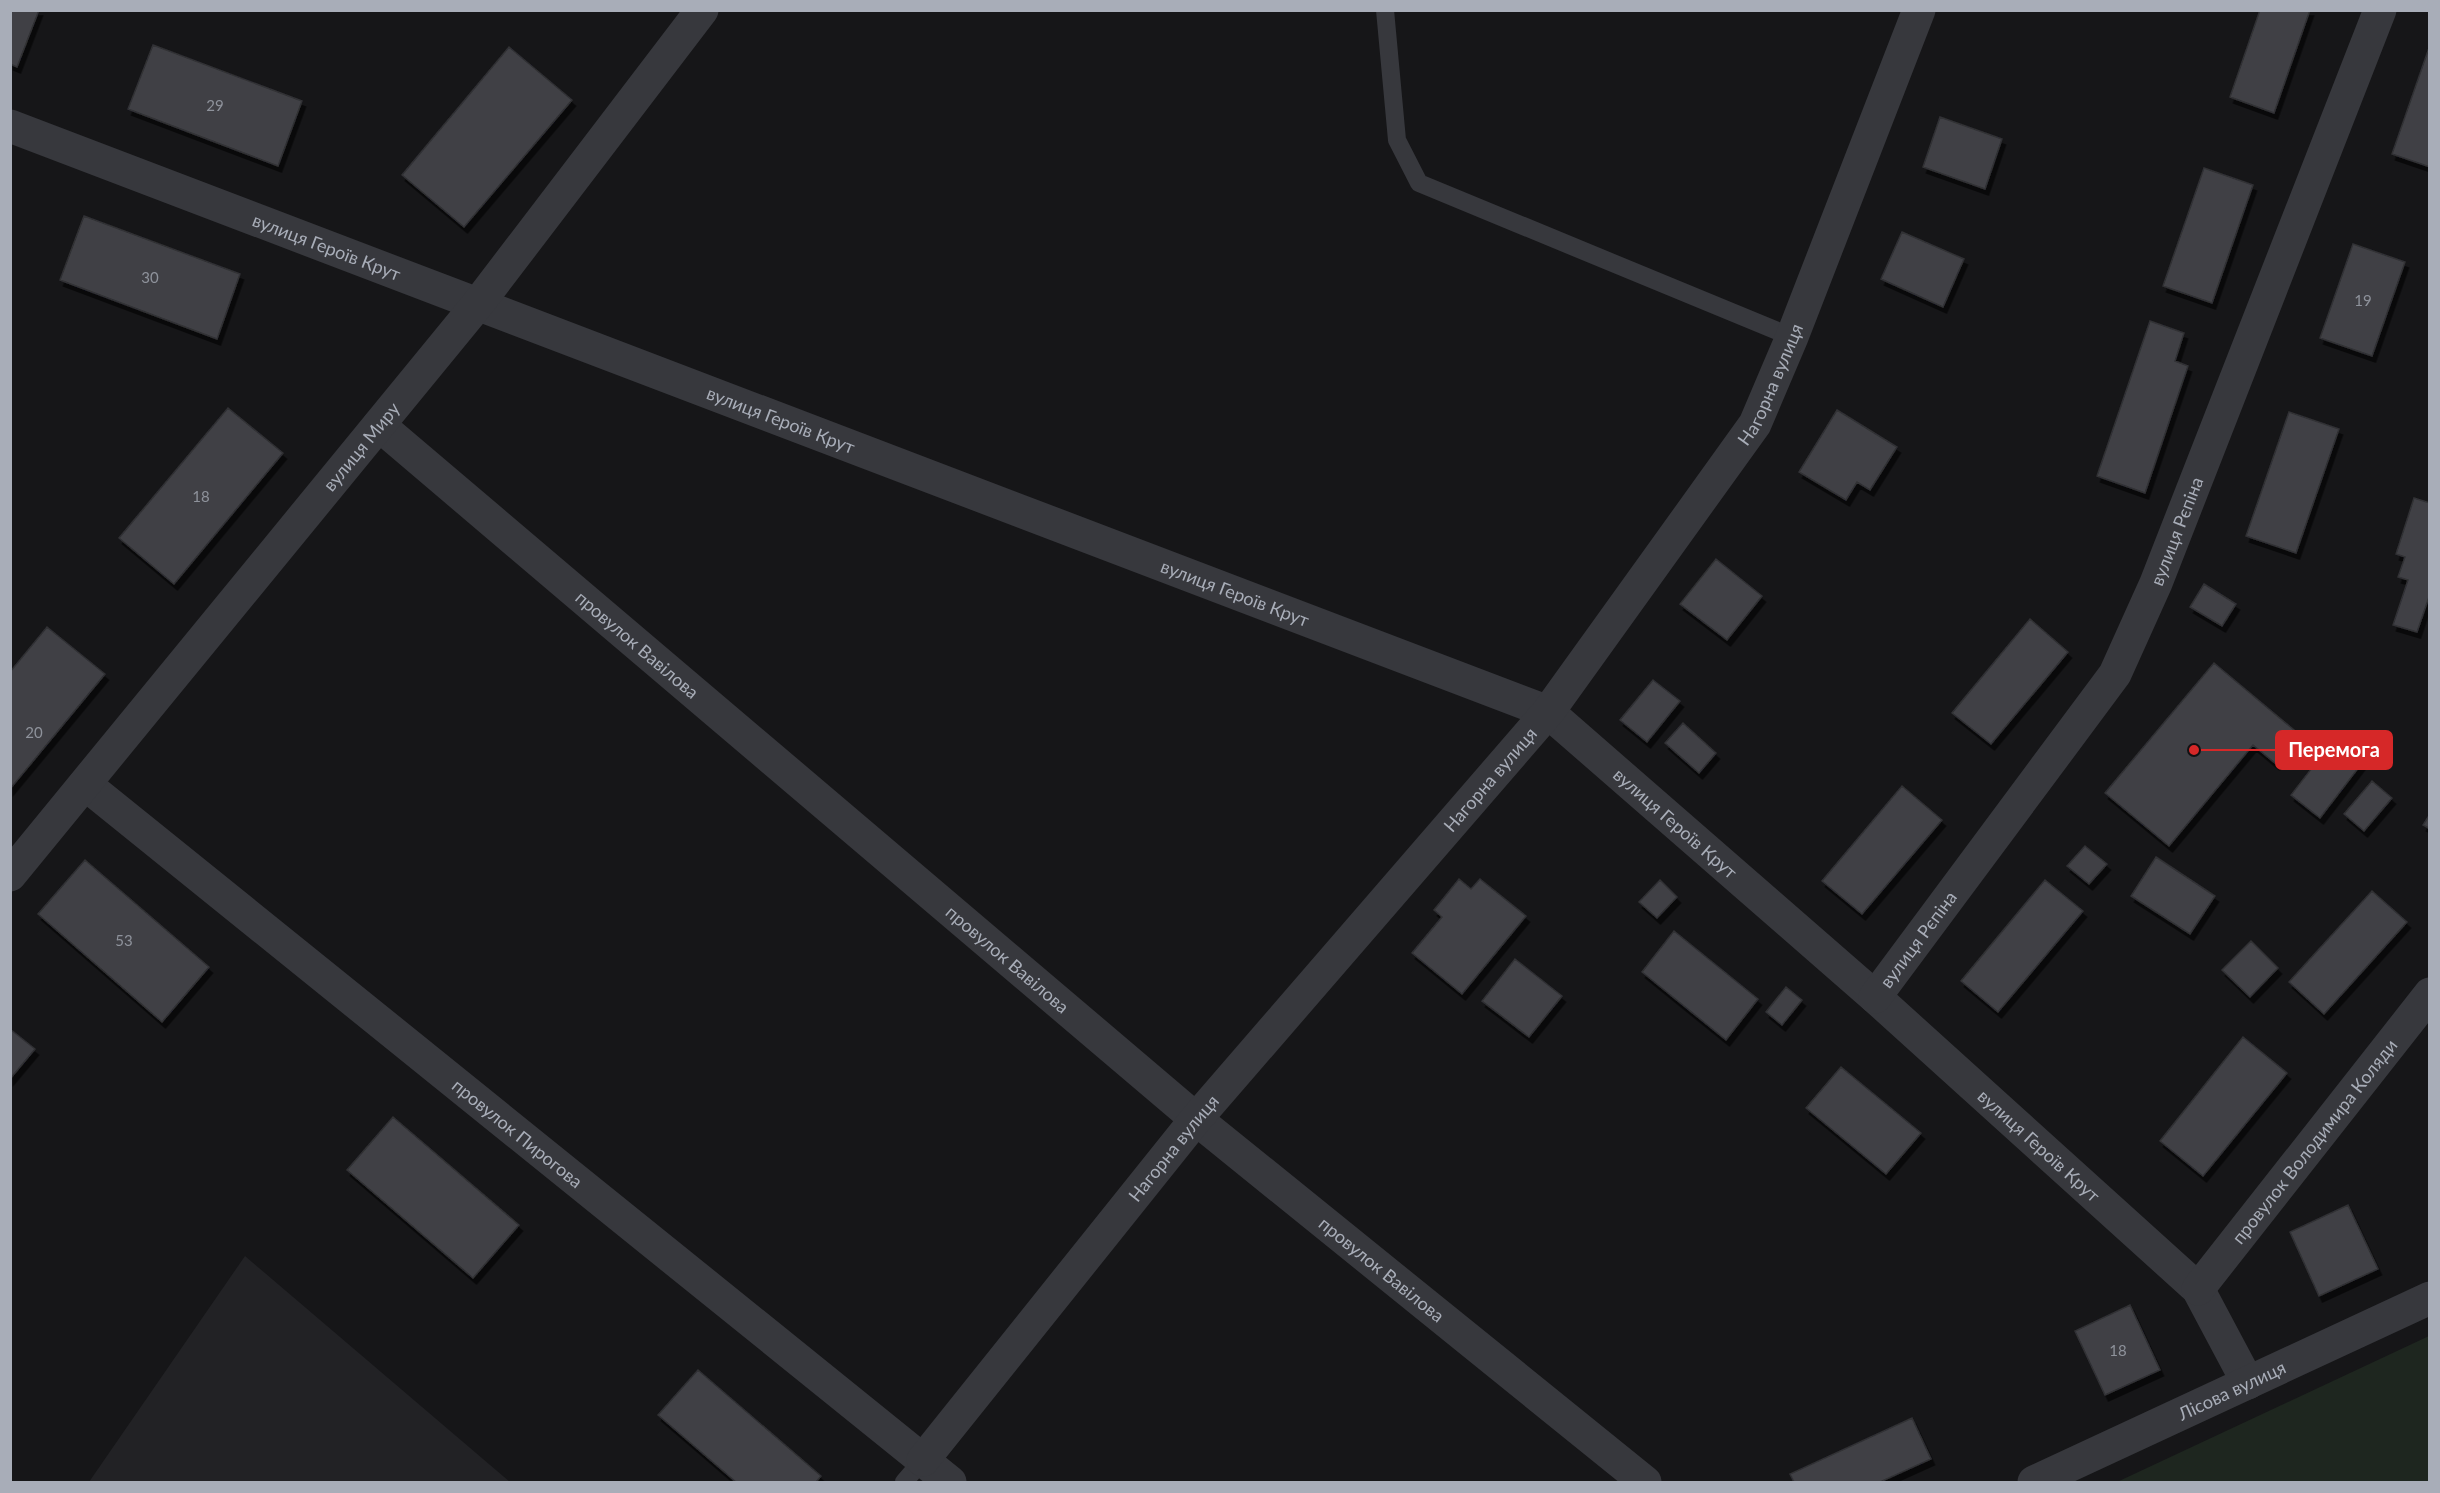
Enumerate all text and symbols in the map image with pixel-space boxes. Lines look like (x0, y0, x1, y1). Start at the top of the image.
house number: 29 (206, 96, 224, 114)
street label: вулиця Героїв Крут (250, 208, 404, 285)
house number: 30 (141, 268, 159, 286)
house number: 19 (2354, 291, 2372, 309)
street label: Нагорна вулиця (1733, 320, 1807, 449)
street label: вулиця Героїв Крут (704, 382, 858, 458)
street label: вулиця Миру (318, 397, 404, 495)
street label: вулиця Рєпіна (2145, 473, 2207, 589)
house number: 18 (192, 487, 210, 505)
street label: вулиця Героїв Крут (1158, 555, 1312, 631)
street label: провулок Вавілова (571, 586, 703, 703)
street label: Нагорна вулиця (1439, 722, 1541, 836)
house number: 20 (25, 723, 43, 741)
callout: Перемога (2276, 731, 2392, 769)
text: Перемога (2288, 737, 2380, 761)
street label: вулиця Героїв Крут (1609, 763, 1742, 883)
street label: вулиця Рєпіна (1875, 886, 1961, 992)
street label: провулок Вавілова (942, 901, 1074, 1018)
house number: 53 (115, 931, 133, 949)
street label: провулок Володимира Коляди (2227, 1034, 2402, 1248)
street label: провулок Пирогова (448, 1074, 587, 1192)
street label: вулиця Героїв Крут (1974, 1085, 2105, 1206)
street label: Нагорна вулиця (1123, 1090, 1223, 1206)
street label: провулок Вавілова (1315, 1212, 1449, 1326)
house number: 18 (2109, 1341, 2127, 1359)
street label: Лісова вулиця (2173, 1356, 2289, 1425)

